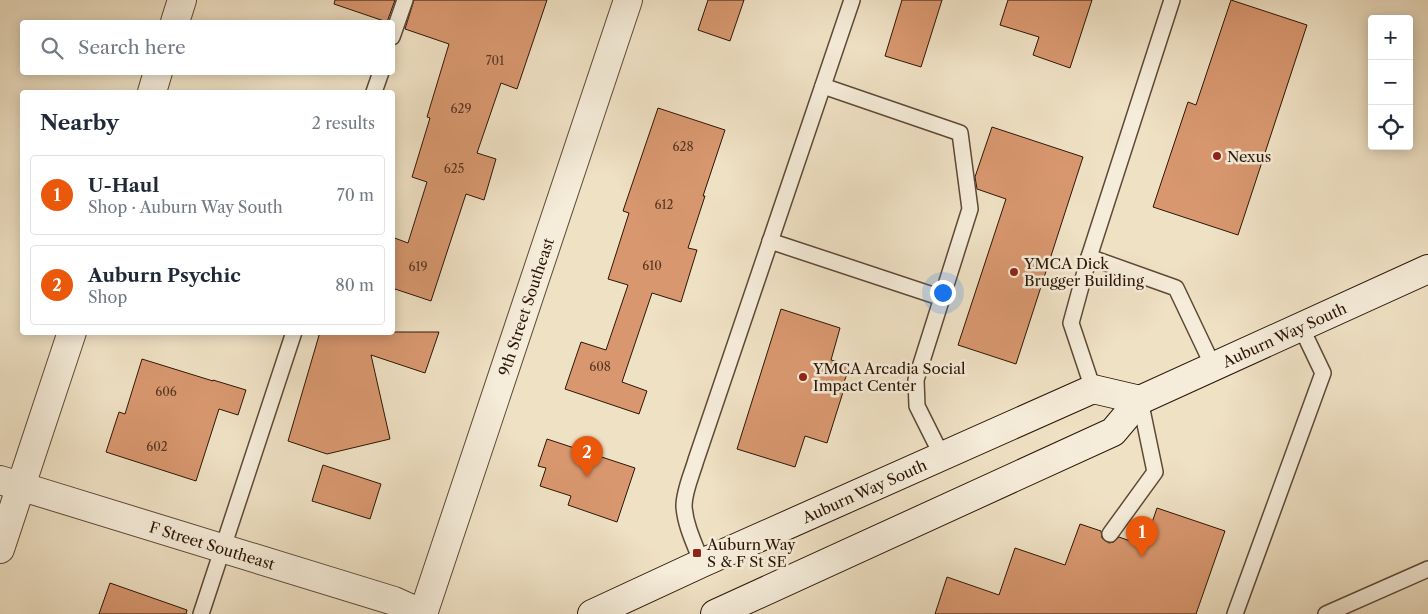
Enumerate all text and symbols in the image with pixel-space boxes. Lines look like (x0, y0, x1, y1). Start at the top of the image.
map controls (1368, 15, 1413, 150)
button: + (1368, 15, 1413, 60)
search box (20, 20, 395, 75)
icon: search (38, 34, 66, 62)
text: Search here (78, 36, 186, 59)
house number: 701 (486, 53, 504, 68)
button: − (1368, 60, 1413, 105)
house number: 629 (451, 101, 471, 116)
button: locate (1368, 105, 1413, 150)
text: Nearby (40, 110, 119, 135)
text: 2 results (312, 113, 375, 133)
house number: 628 (672, 139, 694, 154)
place label: Nexus (1227, 147, 1271, 166)
marker: Nexus (1211, 150, 1223, 162)
house number: 625 (444, 161, 464, 176)
text: U-Haul (88, 174, 159, 197)
text: 1 (53, 185, 61, 205)
text: 70 m (337, 185, 374, 205)
text: Shop · Auburn Way South (88, 197, 283, 217)
house number: 612 (655, 197, 674, 212)
street label: 9th Street Southeast (494, 235, 558, 378)
place label: YMCA Dick Brugger Building (1023, 254, 1144, 290)
house number: 610 (642, 258, 662, 273)
house number: 619 (408, 259, 428, 274)
text: Auburn Psychic (88, 264, 241, 287)
marker: YMCA Dick Brugger Building (1008, 266, 1020, 278)
text: 2 (52, 275, 62, 295)
text: 80 m (335, 275, 374, 295)
your location (930, 280, 956, 306)
text: Shop (88, 287, 127, 307)
street label: Auburn Way South (1218, 298, 1350, 371)
house number: 608 (589, 359, 611, 374)
place label: YMCA Arcadia Social Impact Center (812, 359, 966, 395)
marker: YMCA Arcadia Social Impact Center (797, 371, 809, 383)
house number: 606 (155, 384, 177, 399)
pin: 2 (571, 436, 603, 477)
house number: 602 (146, 439, 168, 454)
street label: Auburn Way South (798, 455, 930, 527)
pin: 1 (1126, 516, 1158, 557)
street label: F Street Southeast (147, 517, 278, 574)
place label: Auburn Way S & F St SE (706, 535, 796, 571)
marker: Auburn Way S & F St SE (691, 547, 703, 559)

